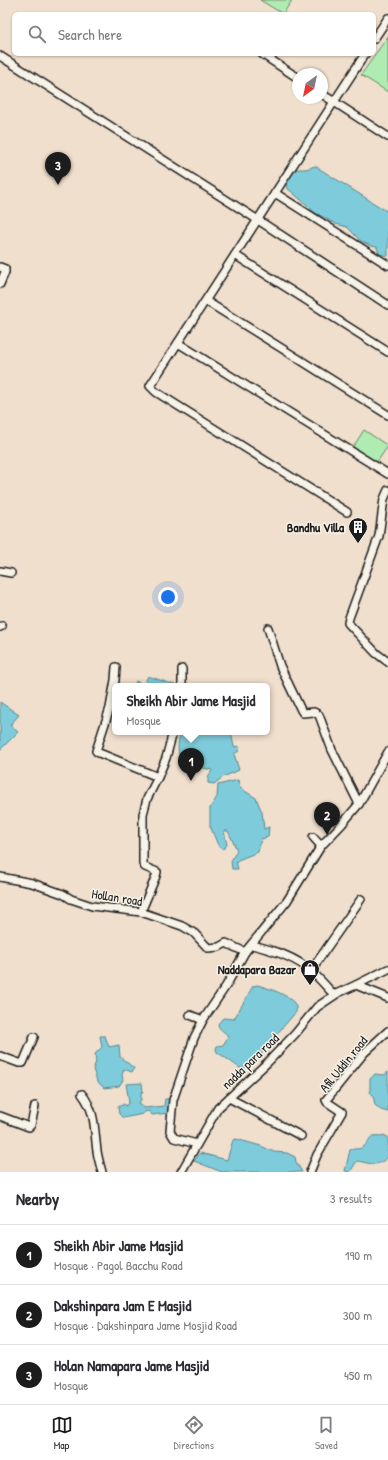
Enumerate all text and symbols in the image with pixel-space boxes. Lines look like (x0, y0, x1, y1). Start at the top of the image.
search box (12, 12, 376, 56)
icon: search (26, 23, 48, 45)
text: Search here (58, 24, 122, 45)
north arrow (292, 68, 328, 104)
pin: 3 (45, 152, 71, 185)
building icon: Bandhu Villa (347, 516, 369, 544)
place label: Bandhu Villa (287, 518, 345, 536)
your location (158, 587, 178, 607)
popup (112, 683, 270, 735)
text: Sheikh Abir Jame Masjid (127, 690, 255, 711)
text: Mosque (127, 711, 161, 729)
pin: 1 (178, 748, 204, 781)
pin: 2 (314, 802, 340, 835)
street label: Hollan road (90, 884, 144, 910)
shop icon: Naddapara Bazar (299, 958, 321, 986)
place label: Naddapara Bazar (218, 960, 297, 979)
street label: nadda para road (217, 1029, 283, 1093)
street label: Afil Uddin road (315, 1032, 371, 1096)
text: Nearby (16, 1187, 59, 1210)
text: 3 results (330, 1189, 372, 1207)
text: Sheikh Abir Jame Masjid (54, 1235, 183, 1256)
text: 1 (27, 1246, 31, 1264)
text: 190 m (345, 1246, 372, 1264)
text: Mosque · Pagol Bacchu Road (54, 1256, 183, 1274)
text: Dakshinpara Jam E Masjid (54, 1295, 191, 1316)
text: 2 (26, 1306, 32, 1324)
text: 300 m (343, 1306, 372, 1324)
text: Mosque · Dakshinpara Jame Mosjid Road (54, 1316, 237, 1334)
text: Holan Namapara Jame Masjid (54, 1355, 209, 1376)
text: 3 (26, 1366, 32, 1384)
text: 450 m (344, 1366, 372, 1384)
text: Mosque (54, 1376, 88, 1394)
tab: Map (51, 1414, 73, 1452)
tab: Directions (174, 1414, 214, 1452)
tab: Saved (315, 1414, 337, 1452)

